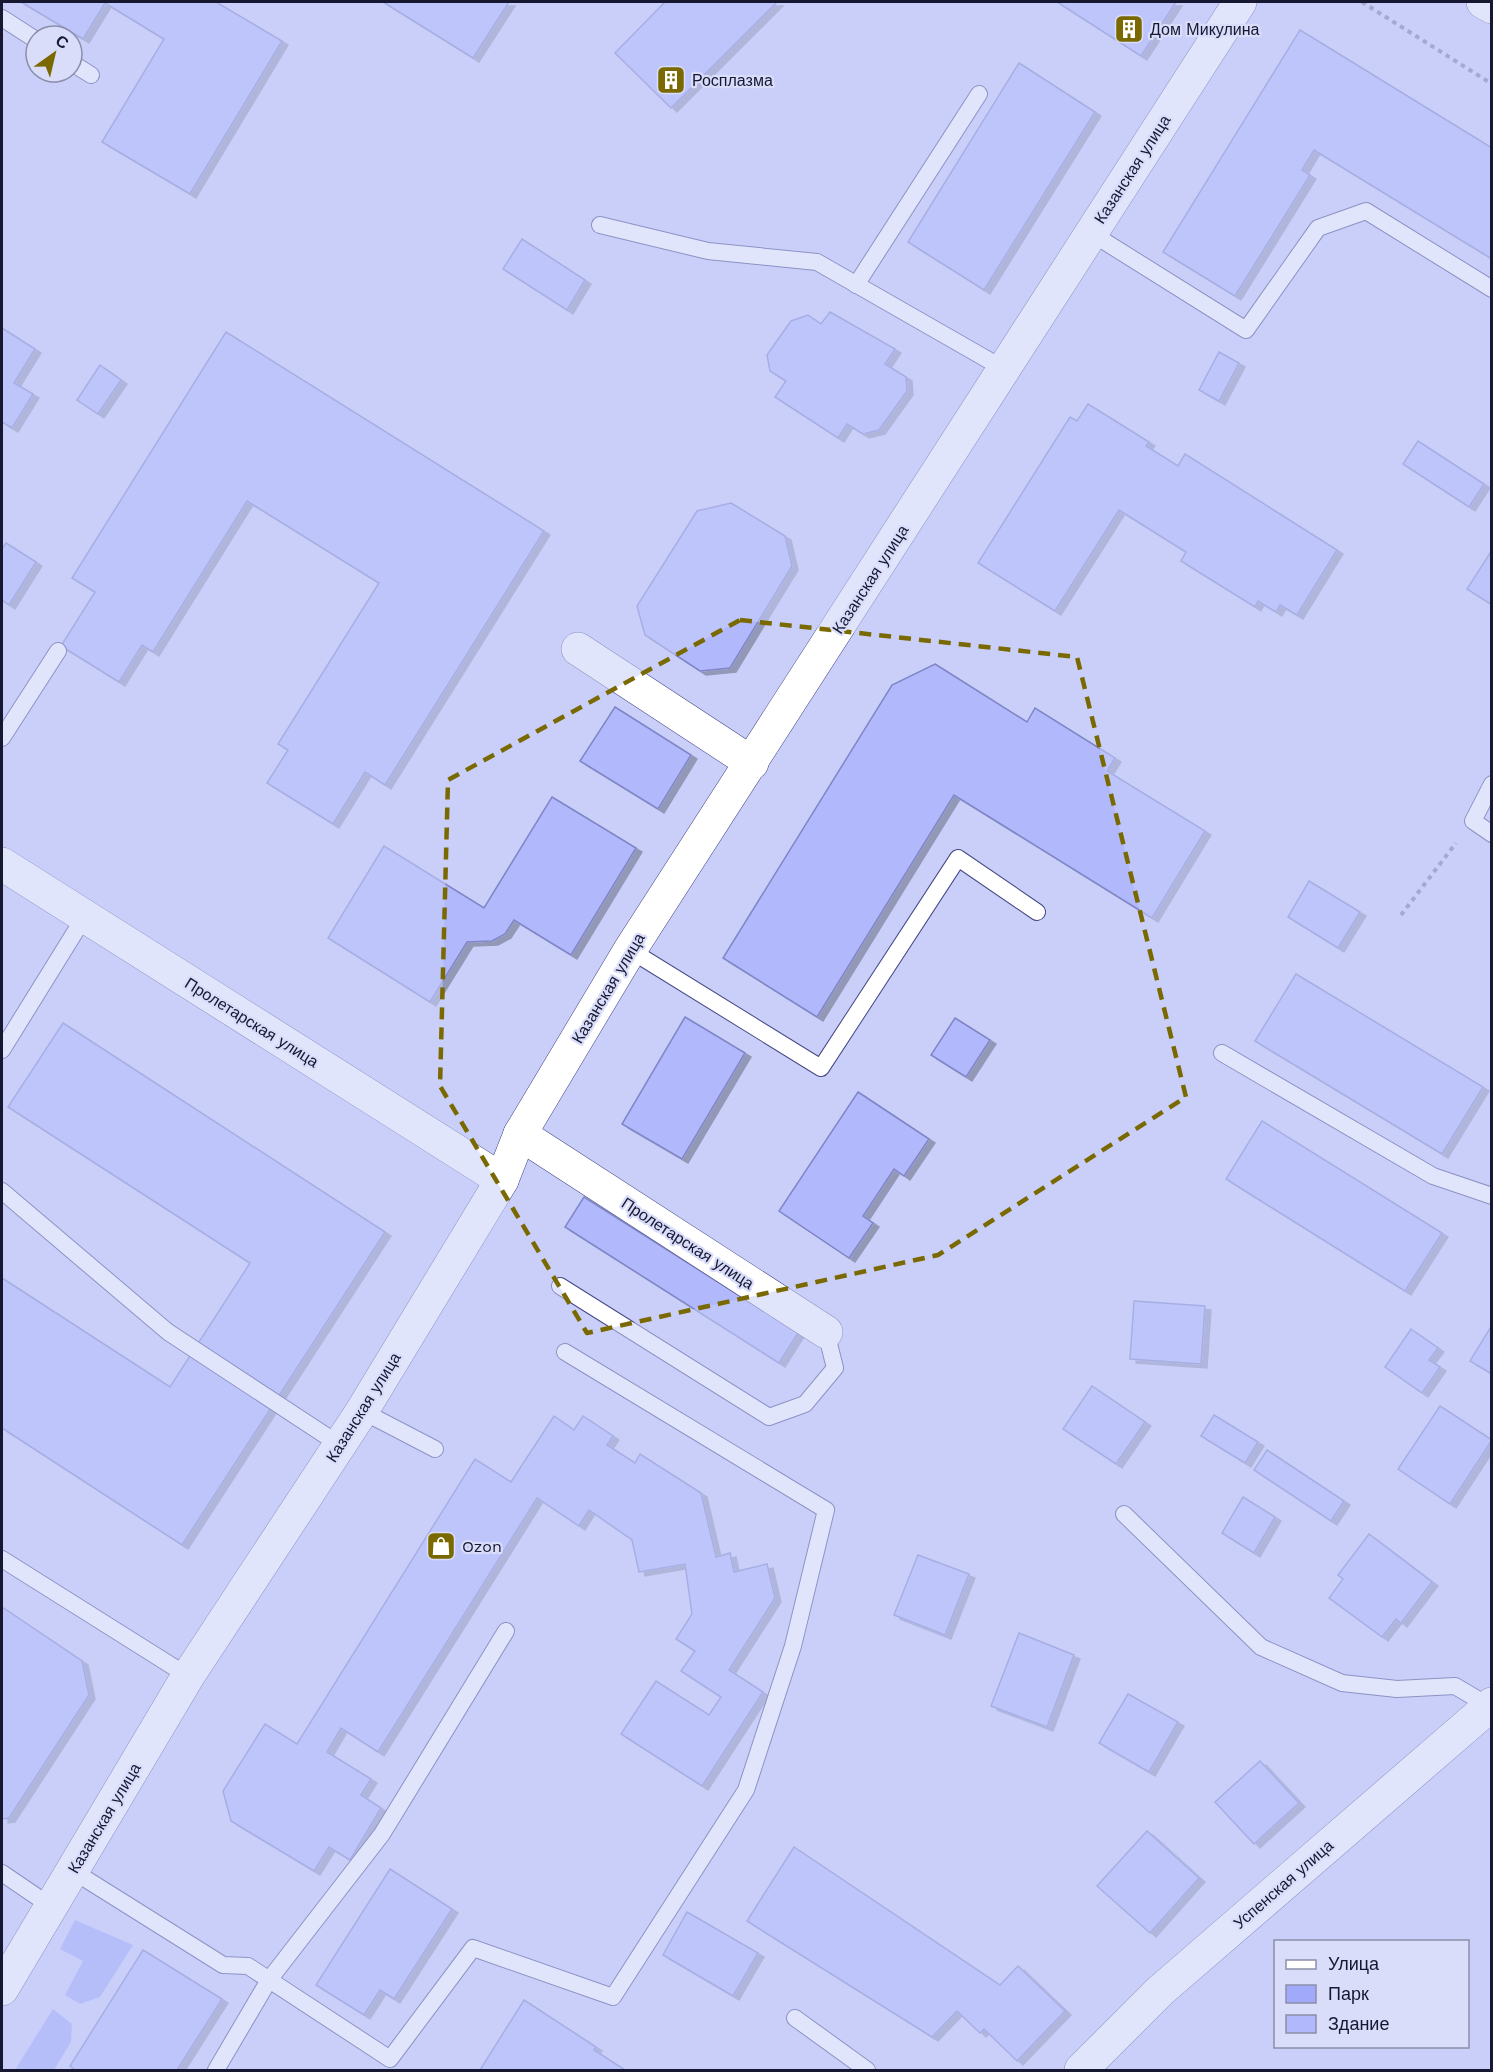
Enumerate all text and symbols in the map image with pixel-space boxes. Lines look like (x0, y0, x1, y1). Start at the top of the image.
building icon: Дом Микулина (1113, 13, 1145, 45)
place label: Дом Микулина (1150, 20, 1260, 39)
north arrow (24, 24, 84, 84)
text: С (52, 31, 73, 53)
building icon: Росплазма (655, 64, 687, 96)
place label: Росплазма (692, 71, 773, 90)
street label: Казанская улица (1090, 111, 1175, 227)
street label: Казанская улица (828, 521, 913, 637)
street label: Казанская улица (568, 930, 649, 1047)
street label: Пролетарская улица (181, 974, 322, 1071)
street label: Пролетарская улица (618, 1194, 758, 1293)
street label: Казанская улица (322, 1349, 405, 1466)
shop icon: Ozon (425, 1530, 457, 1562)
place label: Ozon (462, 1537, 502, 1556)
street label: Казанская улица (64, 1760, 145, 1877)
street label: Успенская улица (1230, 1836, 1337, 1933)
legend (1274, 1940, 1469, 2048)
text: Улица (1328, 1953, 1380, 1974)
text: Парк (1328, 1983, 1369, 2004)
text: Здание (1328, 2013, 1389, 2034)

